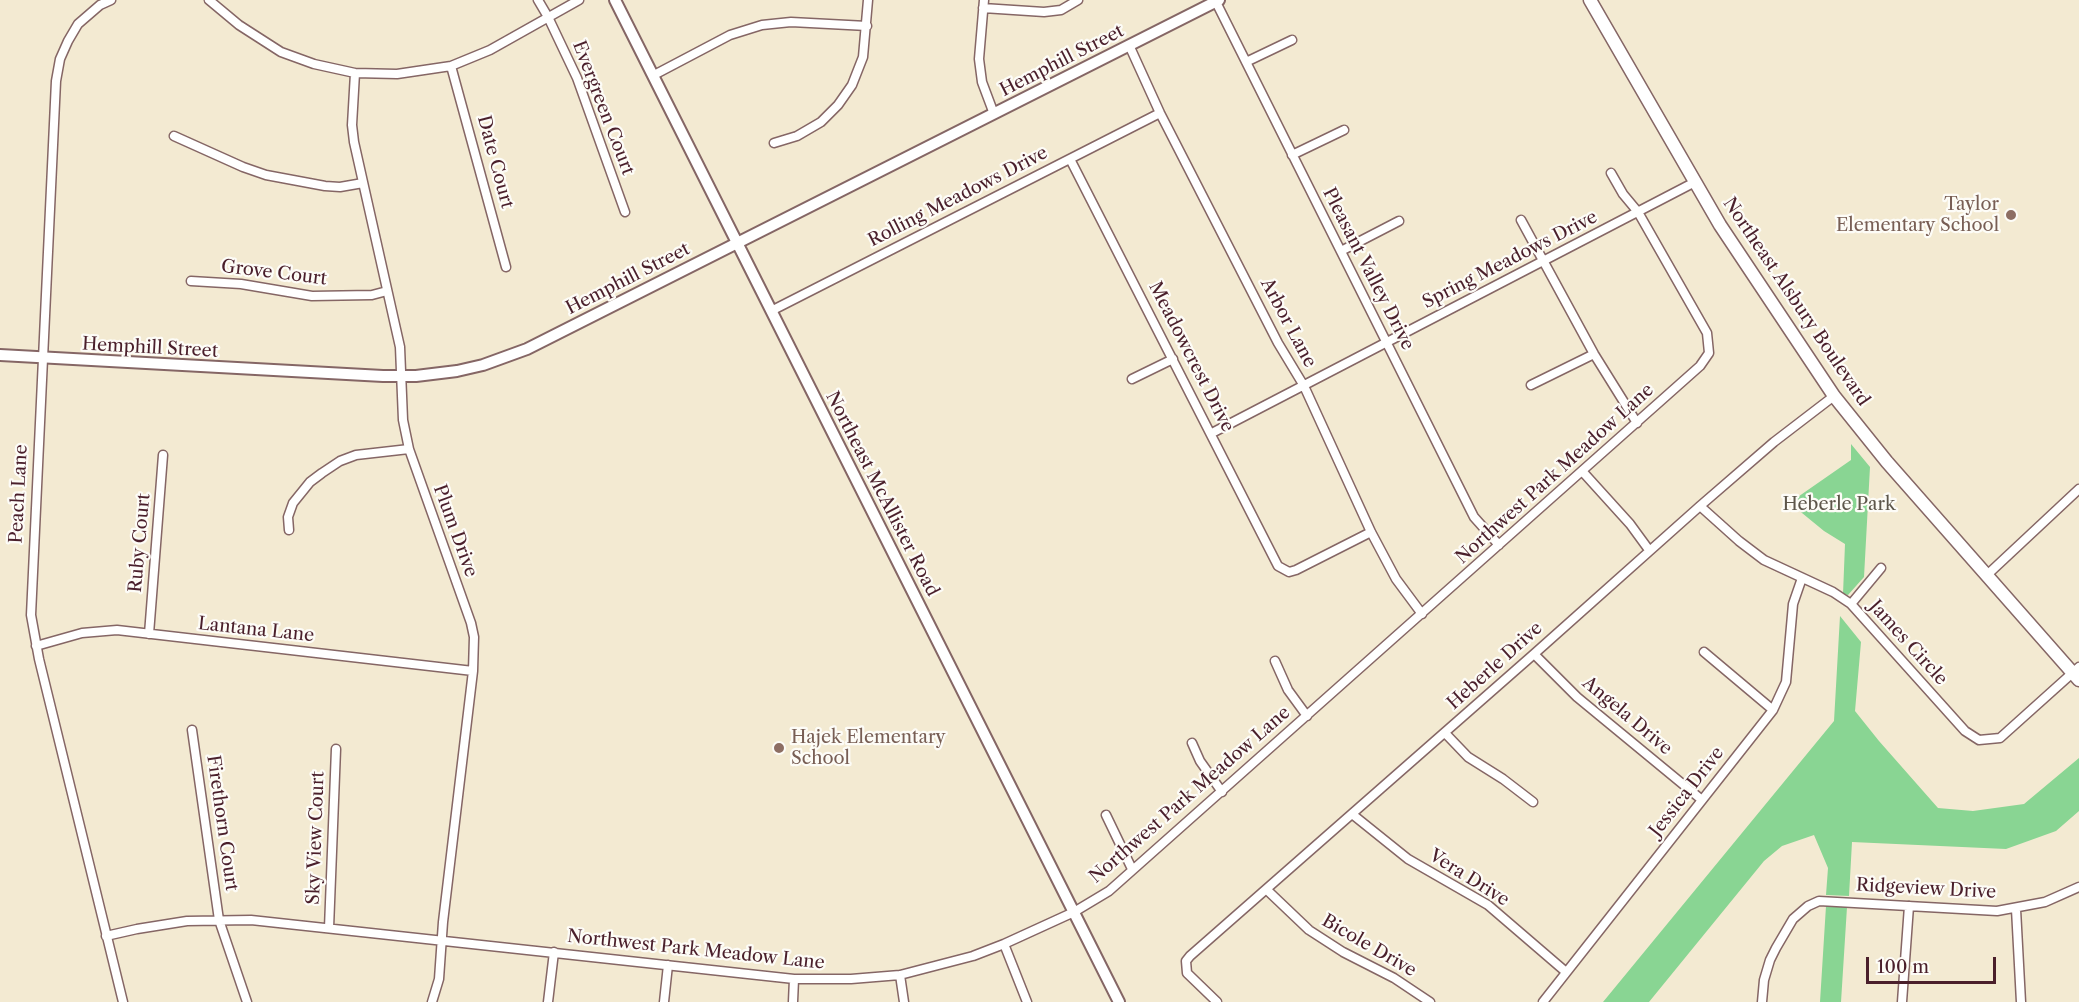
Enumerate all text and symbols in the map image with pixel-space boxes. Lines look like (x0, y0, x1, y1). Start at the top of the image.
street label: Hemphill Street (996, 20, 1128, 102)
street label: Evergreen Court (567, 38, 639, 178)
street label: Date Court (472, 113, 518, 211)
street label: Rolling Meadows Drive (865, 142, 1051, 252)
street label: Pleasant Valley Drive (1318, 184, 1418, 354)
street label: Northeast Alsbury Boulevard (1718, 194, 1874, 410)
place label: Taylor Elementary School (1836, 194, 1999, 236)
street label: Spring Meadows Drive (1419, 207, 1601, 313)
marker: Taylor Elementary School (2004, 208, 2018, 222)
street label: Hemphill Street (562, 238, 694, 320)
street label: Grove Court (220, 256, 328, 290)
street label: Arbor Lane (1256, 275, 1320, 371)
street label: Meadowcrest Drive (1144, 278, 1238, 436)
street label: Hemphill Street (81, 334, 219, 362)
street label: Northwest Park Meadow Lane (1452, 379, 1658, 569)
street label: Northeast McAllister Road (821, 388, 943, 600)
street label: Peach Lane (6, 444, 32, 544)
street label: Plum Drive (428, 482, 482, 580)
street label: Ruby Court (125, 493, 155, 593)
park label: Heberle Park (1783, 494, 1895, 516)
street label: James Circle (1864, 596, 1952, 690)
street label: Lantana Lane (197, 613, 315, 647)
street label: Heberle Drive (1443, 618, 1547, 714)
street label: Angela Drive (1578, 672, 1676, 760)
street label: Northwest Park Meadow Lane (1085, 702, 1295, 888)
place label: Hajek Elementary School (791, 727, 946, 770)
marker: Hajek Elementary School (772, 741, 786, 755)
street label: Jessica Drive (1645, 743, 1729, 841)
street label: Firethorn Court (202, 754, 242, 892)
street label: Sky View Court (303, 771, 329, 905)
street label: Vera Drive (1425, 845, 1513, 911)
street label: Ridgeview Drive (1855, 875, 1997, 903)
street label: Bicole Drive (1318, 910, 1420, 982)
street label: Northwest Park Meadow Lane (566, 926, 826, 974)
scale bar (1869, 945, 2000, 983)
text: 100 m (1877, 956, 1929, 978)

